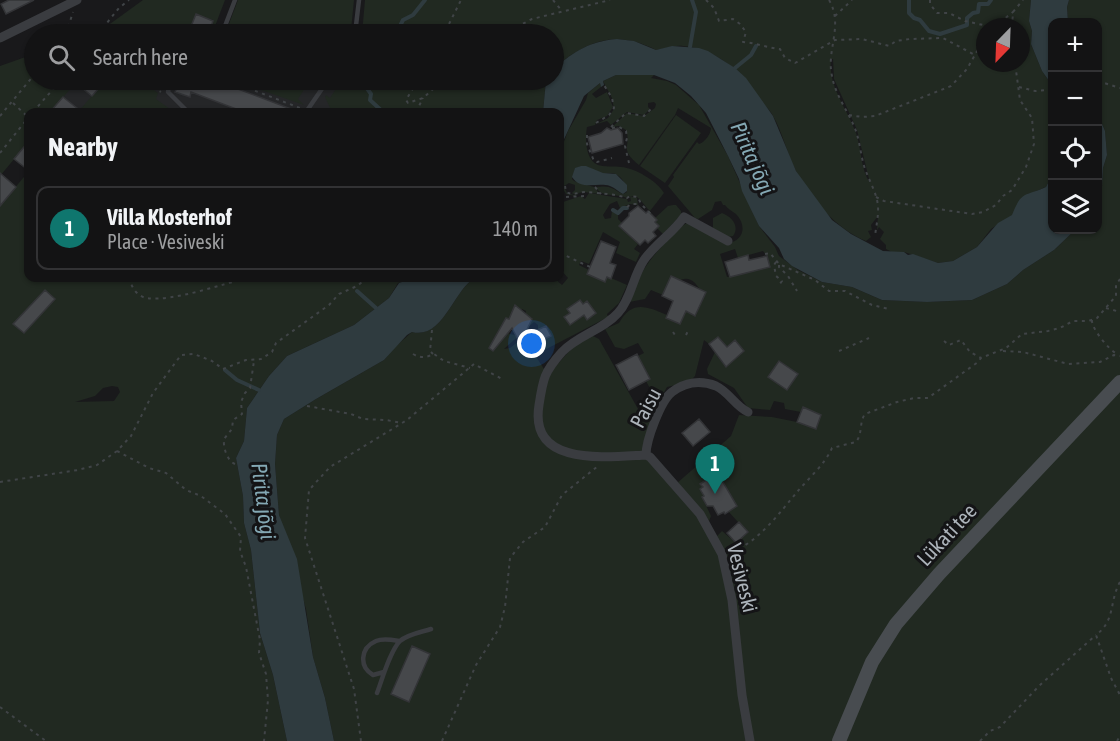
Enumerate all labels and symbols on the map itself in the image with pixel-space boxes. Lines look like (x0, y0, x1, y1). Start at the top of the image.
north arrow (976, 18, 1030, 72)
water label: Pirita jõgi (725, 117, 781, 199)
your location (517, 329, 546, 358)
street label: Paisu (625, 383, 666, 432)
pin: 1 (696, 444, 734, 494)
water label: Pirita jõgi (246, 461, 282, 541)
street label: Lükati tee (912, 498, 981, 570)
street label: Vesiveski (723, 541, 763, 615)

